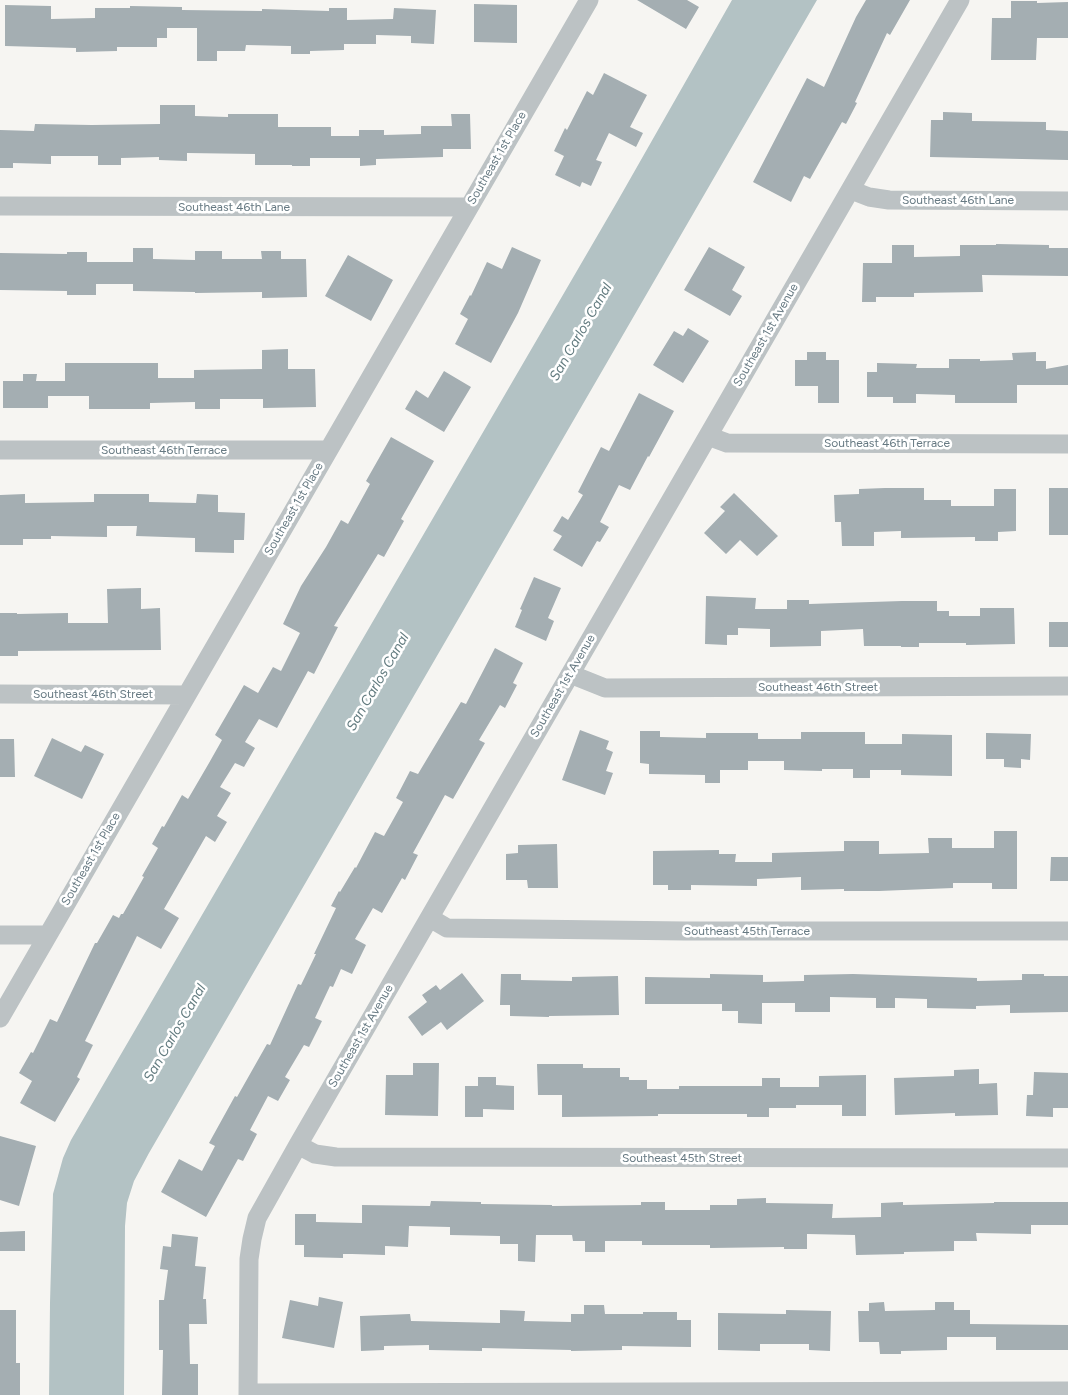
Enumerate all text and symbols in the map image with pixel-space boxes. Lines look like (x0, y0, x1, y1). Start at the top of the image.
street label: Southeast 1st Place (465, 109, 529, 207)
street label: Southeast 46th Lane (902, 193, 1014, 207)
street label: Southeast 46th Lane (178, 200, 290, 214)
water label: San Carlos Canal (546, 280, 616, 384)
street label: Southeast 1st Avenue (731, 281, 801, 389)
street label: Southeast 46th Terrace (824, 436, 950, 450)
street label: Southeast 46th Terrace (101, 443, 227, 457)
street label: Southeast 1st Place (262, 460, 326, 558)
water label: San Carlos Canal (343, 630, 413, 734)
street label: Southeast 1st Avenue (528, 632, 598, 740)
street label: Southeast 46th Street (758, 680, 878, 694)
street label: Southeast 46th Street (33, 687, 153, 701)
street label: Southeast 1st Place (59, 810, 123, 908)
street label: Southeast 45th Terrace (684, 924, 810, 938)
water label: San Carlos Canal (140, 981, 210, 1085)
street label: Southeast 1st Avenue (326, 982, 396, 1090)
street label: Southeast 45th Street (622, 1151, 742, 1165)

